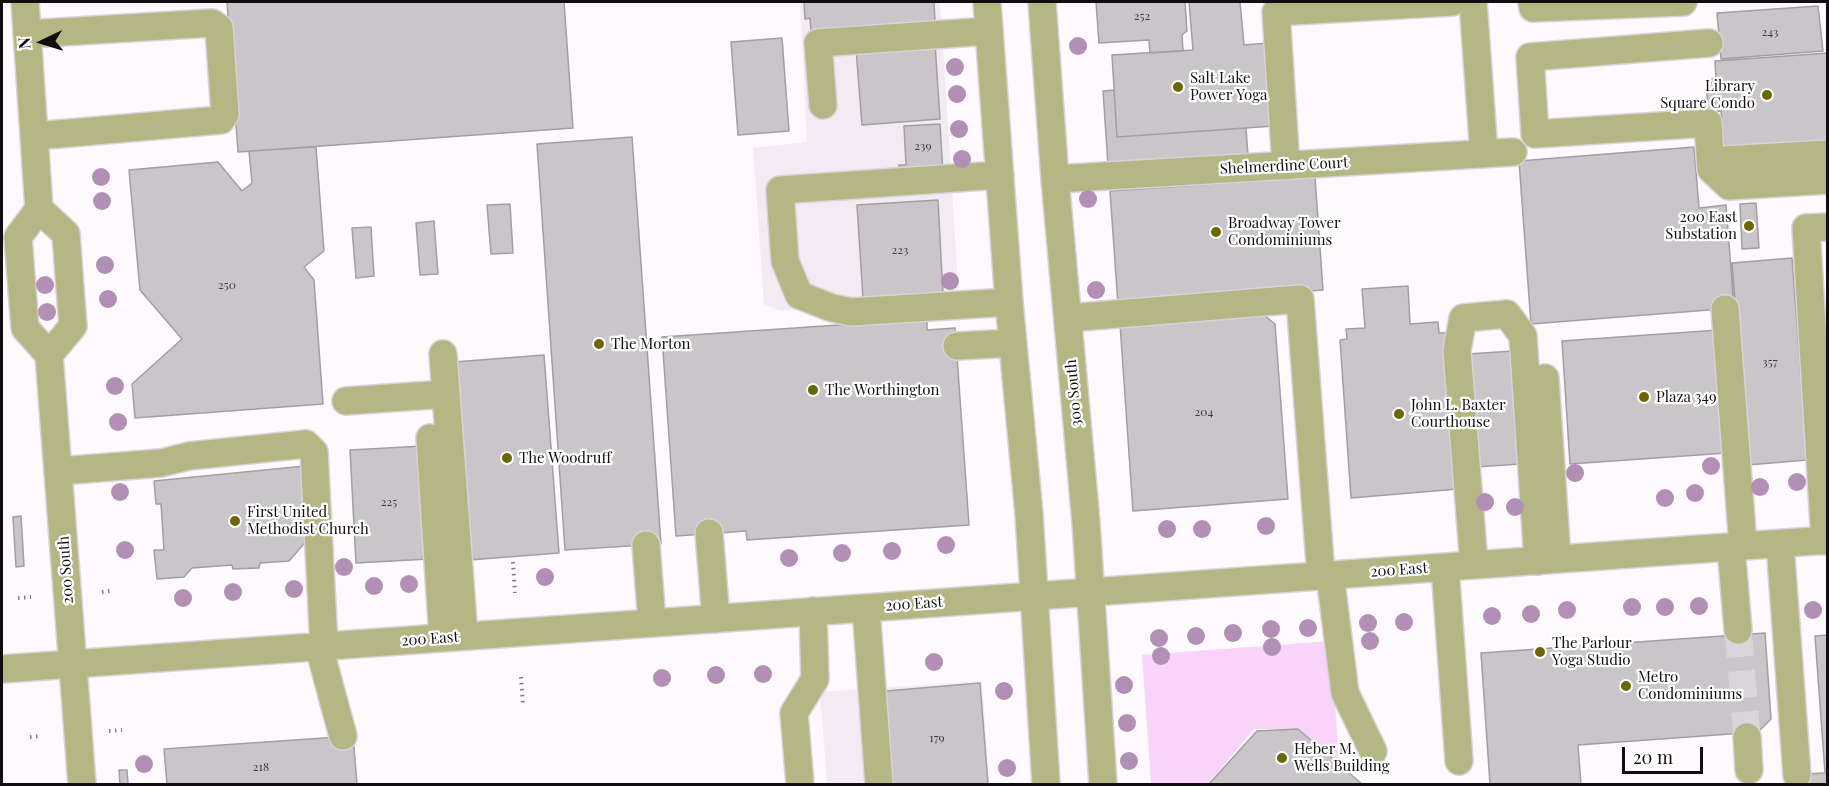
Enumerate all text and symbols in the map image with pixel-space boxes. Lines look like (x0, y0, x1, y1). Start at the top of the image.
house number: 252 (1134, 9, 1150, 23)
north arrow (12, 12, 72, 72)
house number: 243 (1762, 25, 1778, 39)
text: N (13, 37, 34, 50)
place label: Salt Lake Power Yoga (1190, 69, 1267, 104)
place label: Library Square Condo (1660, 77, 1755, 112)
marker: Salt Lake Power Yoga (1171, 80, 1185, 94)
marker: Library Square Condo (1760, 88, 1774, 102)
house number: 239 (914, 139, 932, 153)
street label: Shelmerdine Court (1219, 154, 1349, 178)
place label: 200 East Substation (1665, 208, 1737, 243)
place label: Broadway Tower Condominiums (1228, 214, 1341, 249)
marker: 200 East Substation (1742, 219, 1756, 233)
marker: Broadway Tower Condominiums (1209, 225, 1223, 239)
house number: 223 (892, 243, 908, 257)
house number: 250 (218, 278, 236, 292)
place label: The Morton (611, 335, 691, 353)
marker: The Morton (592, 337, 606, 351)
house number: 357 (1762, 355, 1778, 369)
street label: 300 South (1062, 359, 1086, 427)
place label: The Worthington (825, 381, 940, 399)
marker: The Worthington (806, 383, 820, 397)
place label: Plaza 349 (1656, 388, 1717, 406)
marker: Plaza 349 (1637, 390, 1651, 404)
place label: John L. Baxter Courthouse (1411, 396, 1506, 431)
house number: 204 (1195, 405, 1213, 419)
marker: John L. Baxter Courthouse (1392, 407, 1406, 421)
place label: The Woodruff (519, 449, 611, 467)
marker: The Woodruff (500, 451, 514, 465)
house number: 225 (381, 495, 397, 509)
place label: First United Methodist Church (247, 503, 369, 538)
marker: First United Methodist Church (228, 514, 242, 528)
street label: 200 South (55, 535, 77, 605)
street label: 200 East (1370, 559, 1428, 581)
street label: 200 East (885, 593, 943, 615)
street label: 200 East (401, 628, 459, 650)
place label: The Parlour Yoga Studio (1552, 634, 1632, 669)
marker: The Parlour Yoga Studio (1533, 645, 1547, 659)
place label: Metro Condominiums (1638, 668, 1742, 703)
marker: Metro Condominiums (1619, 679, 1633, 693)
house number: 179 (929, 731, 945, 745)
scale bar (1625, 735, 1706, 773)
place label: Heber M. Wells Building (1294, 740, 1390, 775)
text: 20 m (1633, 745, 1673, 769)
marker: Heber M. Wells Building (1275, 751, 1289, 765)
house number: 218 (253, 760, 269, 774)

